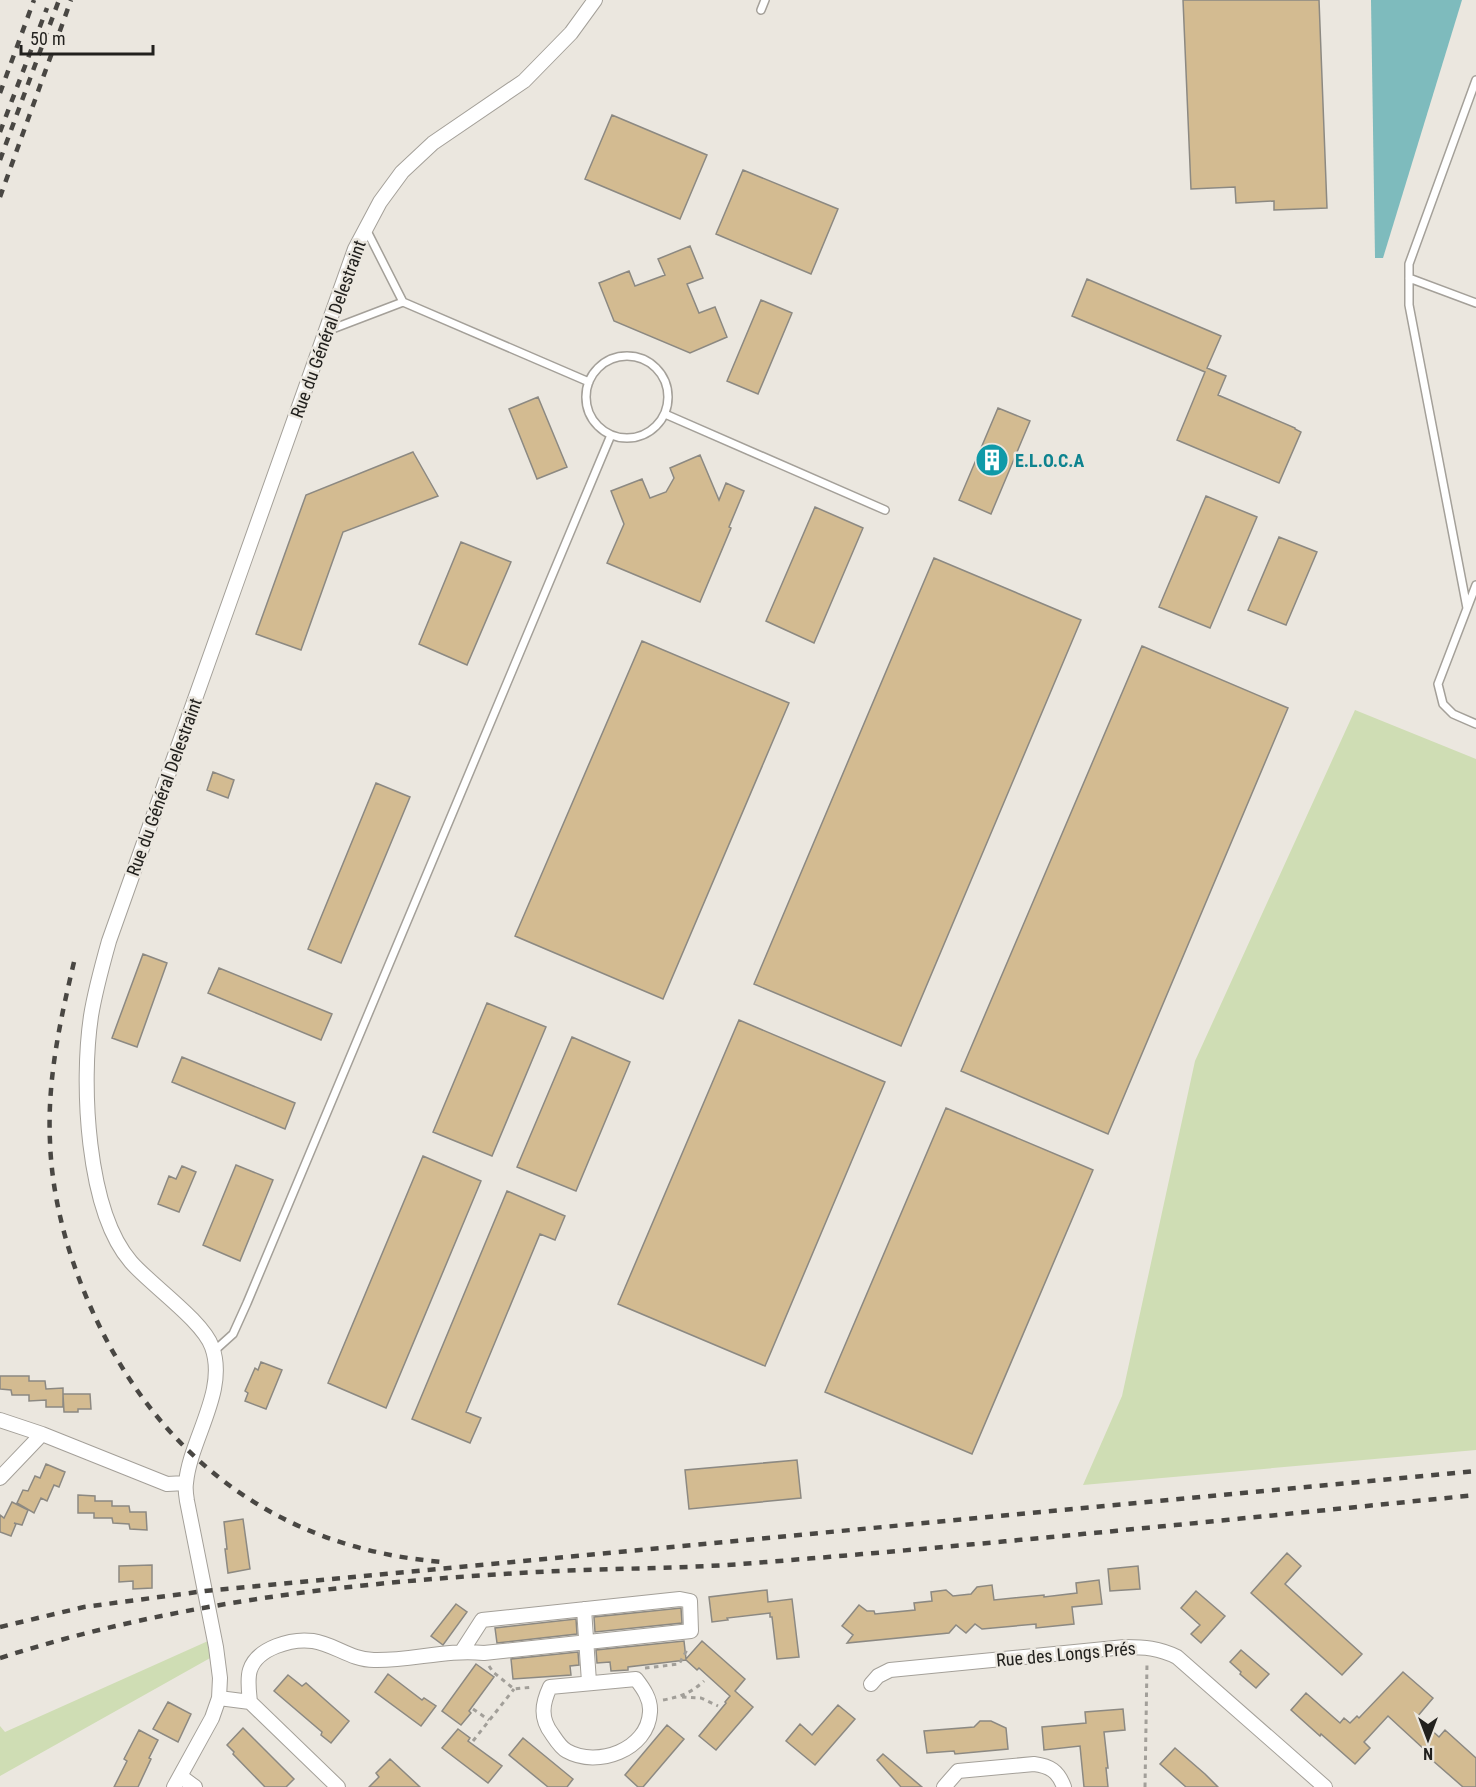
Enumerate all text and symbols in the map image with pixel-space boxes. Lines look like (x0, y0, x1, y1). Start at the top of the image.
scale bar (21, 18, 153, 56)
text: 50 m (30, 28, 65, 49)
street label: Rue du Général Delestraint (286, 237, 370, 421)
building icon: E.L.O.C.A (974, 442, 1010, 478)
place label: E.L.O.C.A (1015, 450, 1084, 471)
street label: Rue du Général Delestraint (122, 695, 206, 879)
street label: Rue des Longs Prés (995, 1637, 1137, 1671)
north arrow (1398, 1709, 1458, 1769)
text: N (1423, 1744, 1433, 1763)

